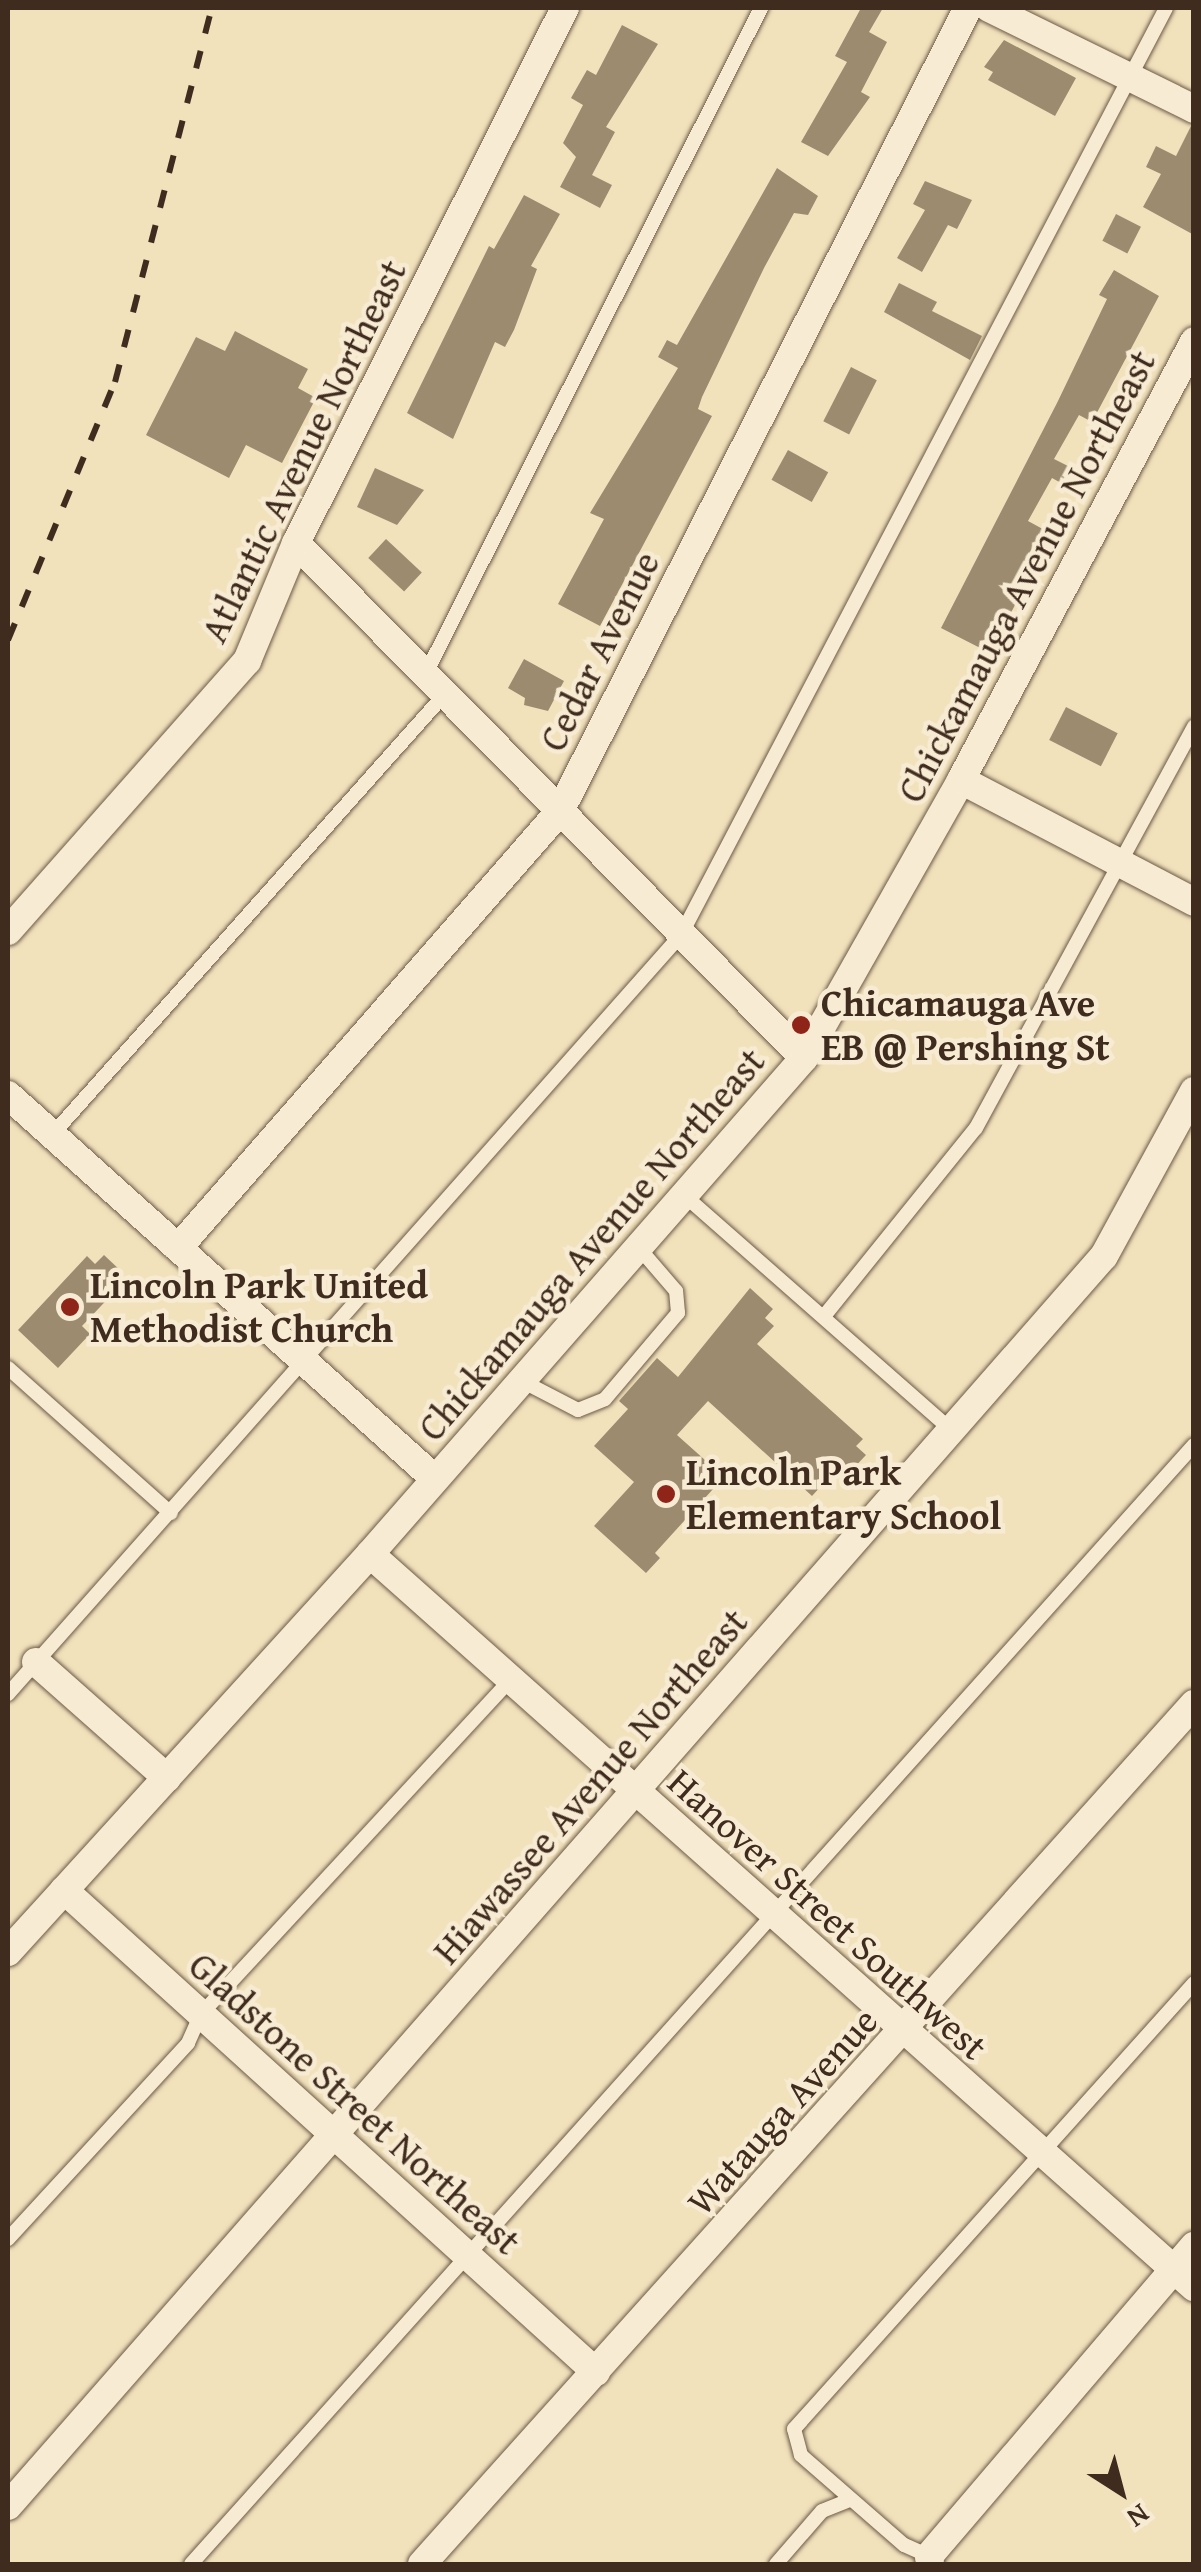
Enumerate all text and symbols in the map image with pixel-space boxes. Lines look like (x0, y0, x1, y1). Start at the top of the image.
street label: Atlantic Avenue Northeast (190, 252, 416, 650)
street label: Chickamauga Avenue Northeast (887, 342, 1165, 810)
street label: Cedar Avenue (529, 544, 669, 758)
place label: Chicamauga Ave EB @ Pershing St (821, 980, 1110, 1070)
marker: Chicamauga Ave EB @ Pershing St (790, 1014, 812, 1036)
street label: Chickamauga Avenue Northeast (408, 1038, 774, 1450)
place label: Lincoln Park United Methodist Church (90, 1262, 428, 1352)
marker: Lincoln Park United Methodist Church (59, 1296, 81, 1318)
place label: Lincoln Park Elementary School (686, 1449, 1001, 1538)
marker: Lincoln Park Elementary School (655, 1483, 677, 1505)
street label: Hiawassee Avenue Northeast (423, 1599, 757, 1973)
street label: Hanover Street Southwest (659, 1759, 997, 2069)
street label: Gladstone Street Northeast (180, 1942, 530, 2264)
street label: Watauga Avenue (677, 1998, 887, 2224)
north arrow (1071, 2442, 1171, 2542)
text: N (1119, 2495, 1159, 2539)

